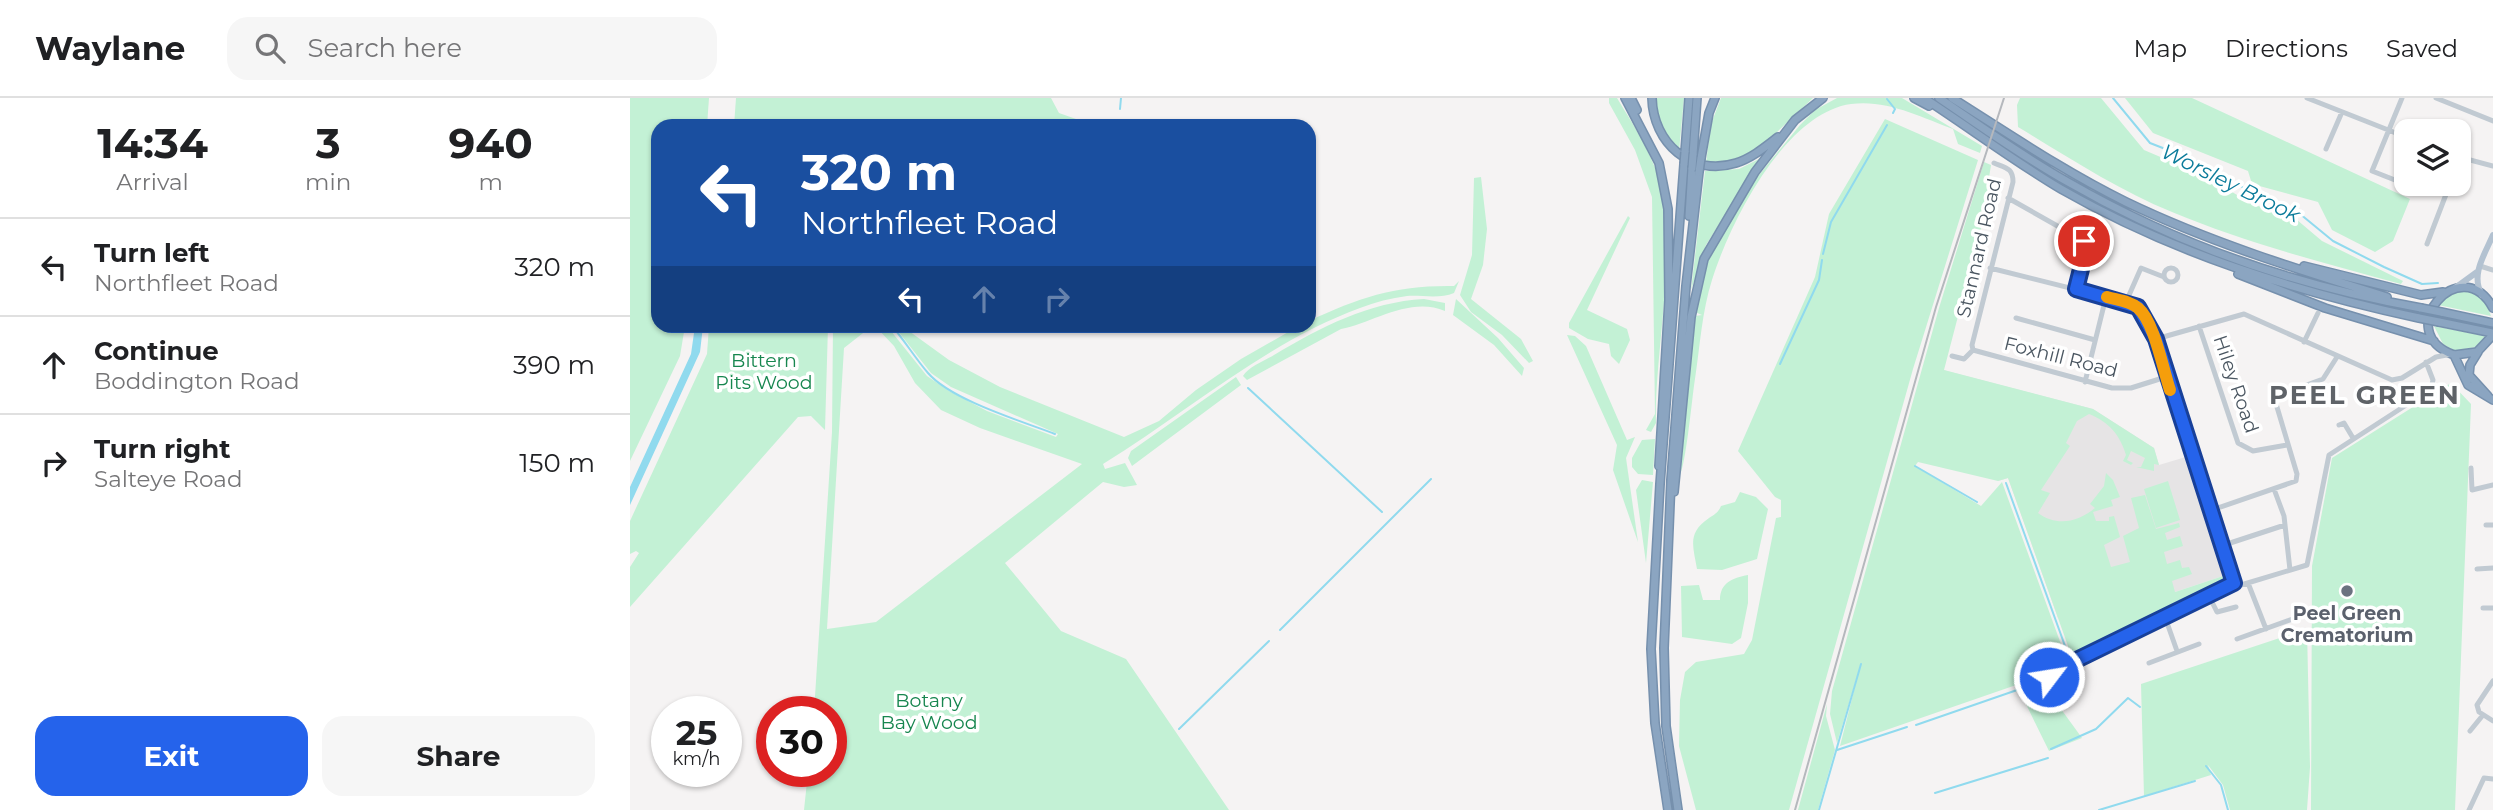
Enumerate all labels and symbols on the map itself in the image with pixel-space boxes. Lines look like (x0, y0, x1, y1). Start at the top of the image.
water label: Worsley Brook (2157, 139, 2306, 228)
street label: Stannard Road (1952, 176, 2006, 320)
pin (2054, 211, 2114, 271)
street label: Foxhill Road (2002, 332, 2120, 382)
street label: Hiley Road (2209, 332, 2263, 436)
park label: Bittern Pits Wood (715, 349, 813, 394)
district label: PEEL GREEN (2269, 379, 2461, 411)
marker: Peel Green Crematorium (2339, 583, 2355, 599)
place label: Peel Green Crematorium (2281, 602, 2413, 647)
position arrow (2012, 640, 2086, 714)
park label: Botany Bay Wood (880, 689, 978, 734)
speed limit sign: 30 (756, 696, 847, 787)

